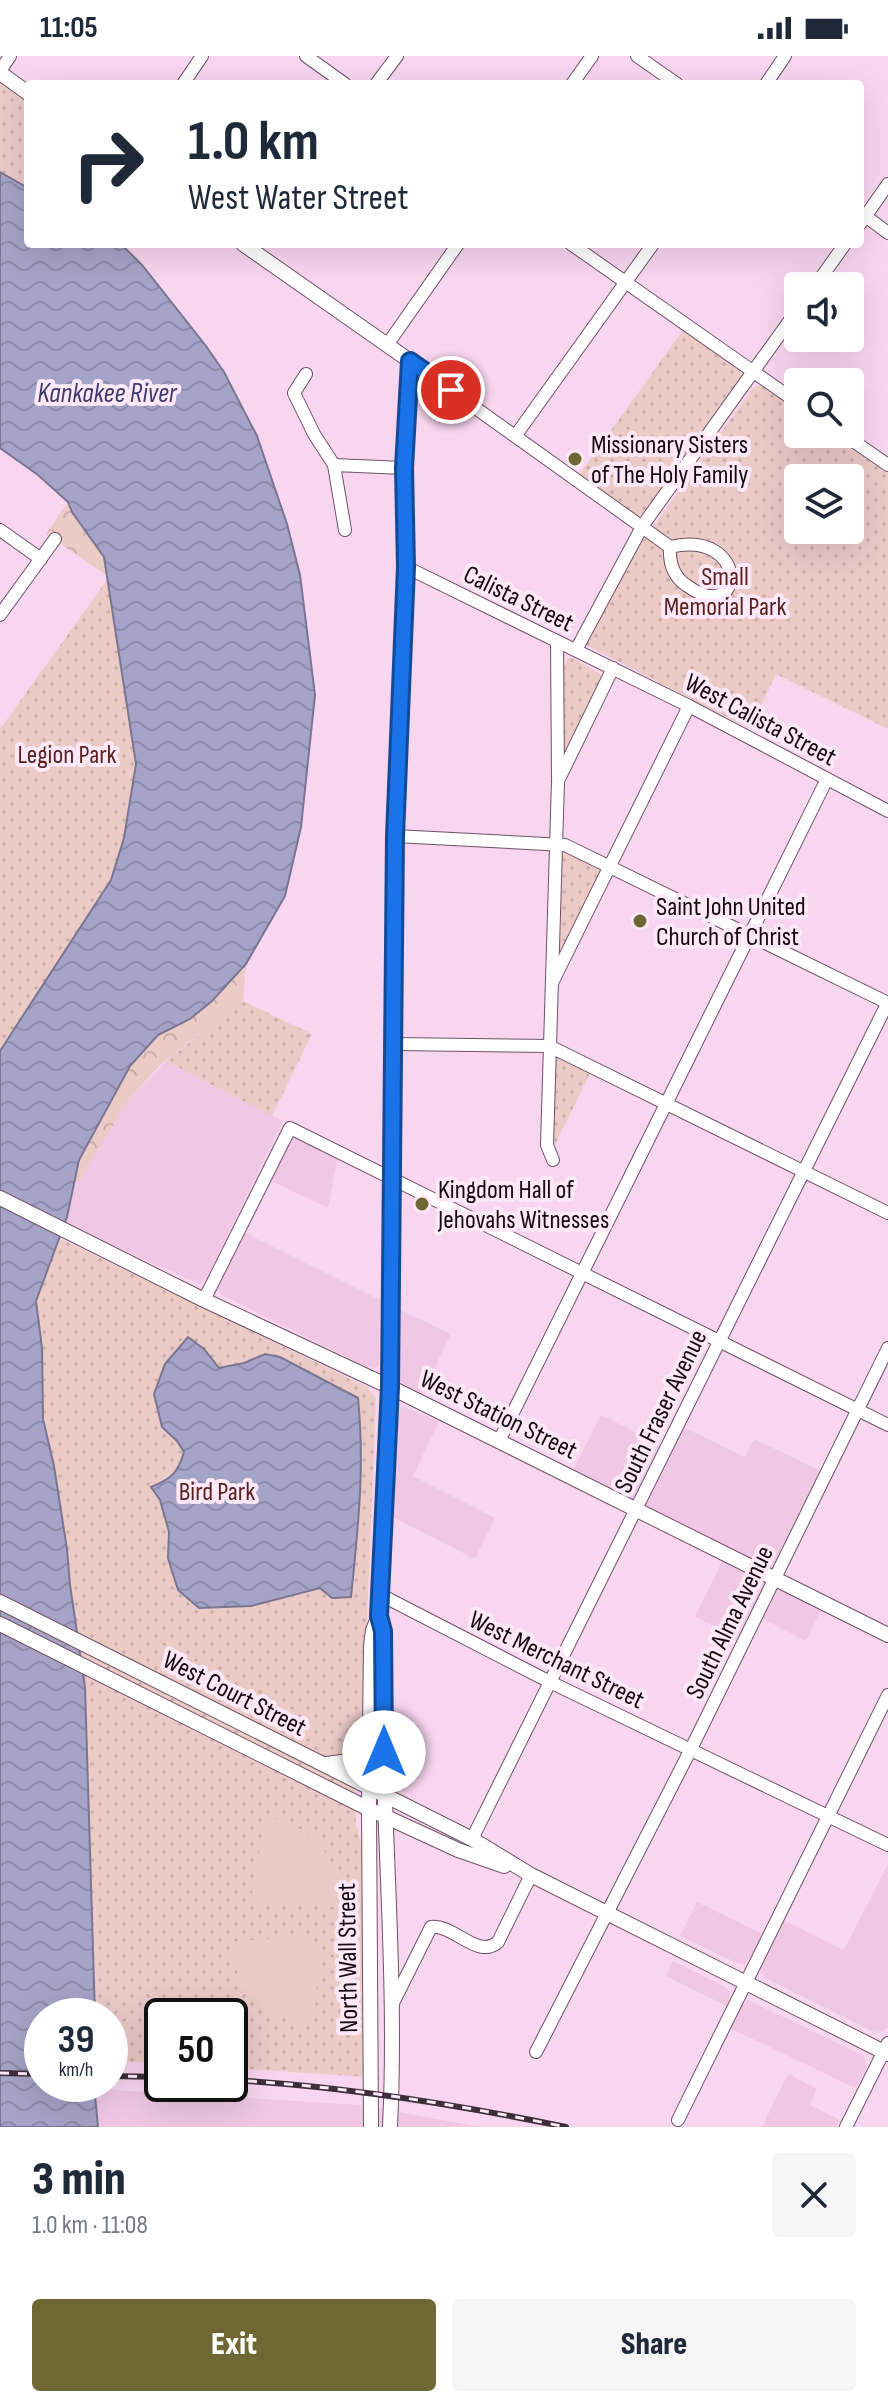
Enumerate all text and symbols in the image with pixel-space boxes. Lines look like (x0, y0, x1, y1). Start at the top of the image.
text: 11:05 (40, 10, 98, 46)
text: 1.0 km (188, 109, 319, 176)
icon: right (56, 112, 160, 216)
text: West Water Street (188, 177, 408, 220)
map controls (784, 272, 864, 544)
button: sound (784, 272, 864, 352)
pin (417, 356, 485, 424)
icon: arrive (429, 368, 473, 412)
button: search (784, 368, 864, 448)
water label: Kankakee River (37, 377, 178, 410)
place label: Missionary Sisters of The Holy Family (591, 430, 748, 491)
marker: Missionary Sisters of The Holy Family (566, 450, 584, 468)
button: layers (784, 464, 864, 544)
street label: Calista Street (458, 559, 578, 639)
park label: Small Memorial Park (664, 562, 786, 623)
street label: West Calista Street (679, 667, 841, 773)
park label: Legion Park (17, 740, 117, 771)
place label: Saint John United Church of Christ (656, 892, 806, 953)
marker: Saint John United Church of Christ (631, 912, 649, 930)
place label: Kingdom Hall of Jehovahs Witnesses (437, 1175, 609, 1236)
marker: Kingdom Hall of Jehovahs Witnesses (413, 1195, 431, 1213)
street label: South Fraser Avenue (608, 1325, 714, 1498)
street label: West Station Street (415, 1364, 582, 1467)
park label: Bird Park (179, 1477, 255, 1508)
street label: South Alma Avenue (680, 1541, 781, 1704)
street label: West Merchant Street (464, 1605, 649, 1716)
street label: West Court Street (157, 1645, 311, 1744)
position arrow (342, 1710, 426, 1794)
street label: North Wall Street (332, 1883, 365, 2033)
speed limit sign: 50 (144, 1998, 248, 2102)
text: 39 (58, 2016, 94, 2064)
text: km/h (59, 2058, 93, 2082)
text: 3 min (32, 2151, 126, 2208)
button: close (772, 2153, 856, 2237)
text: 1.0 km · 11:08 (32, 2210, 148, 2241)
button: Exit (32, 2299, 436, 2391)
button: Share (452, 2299, 856, 2391)

